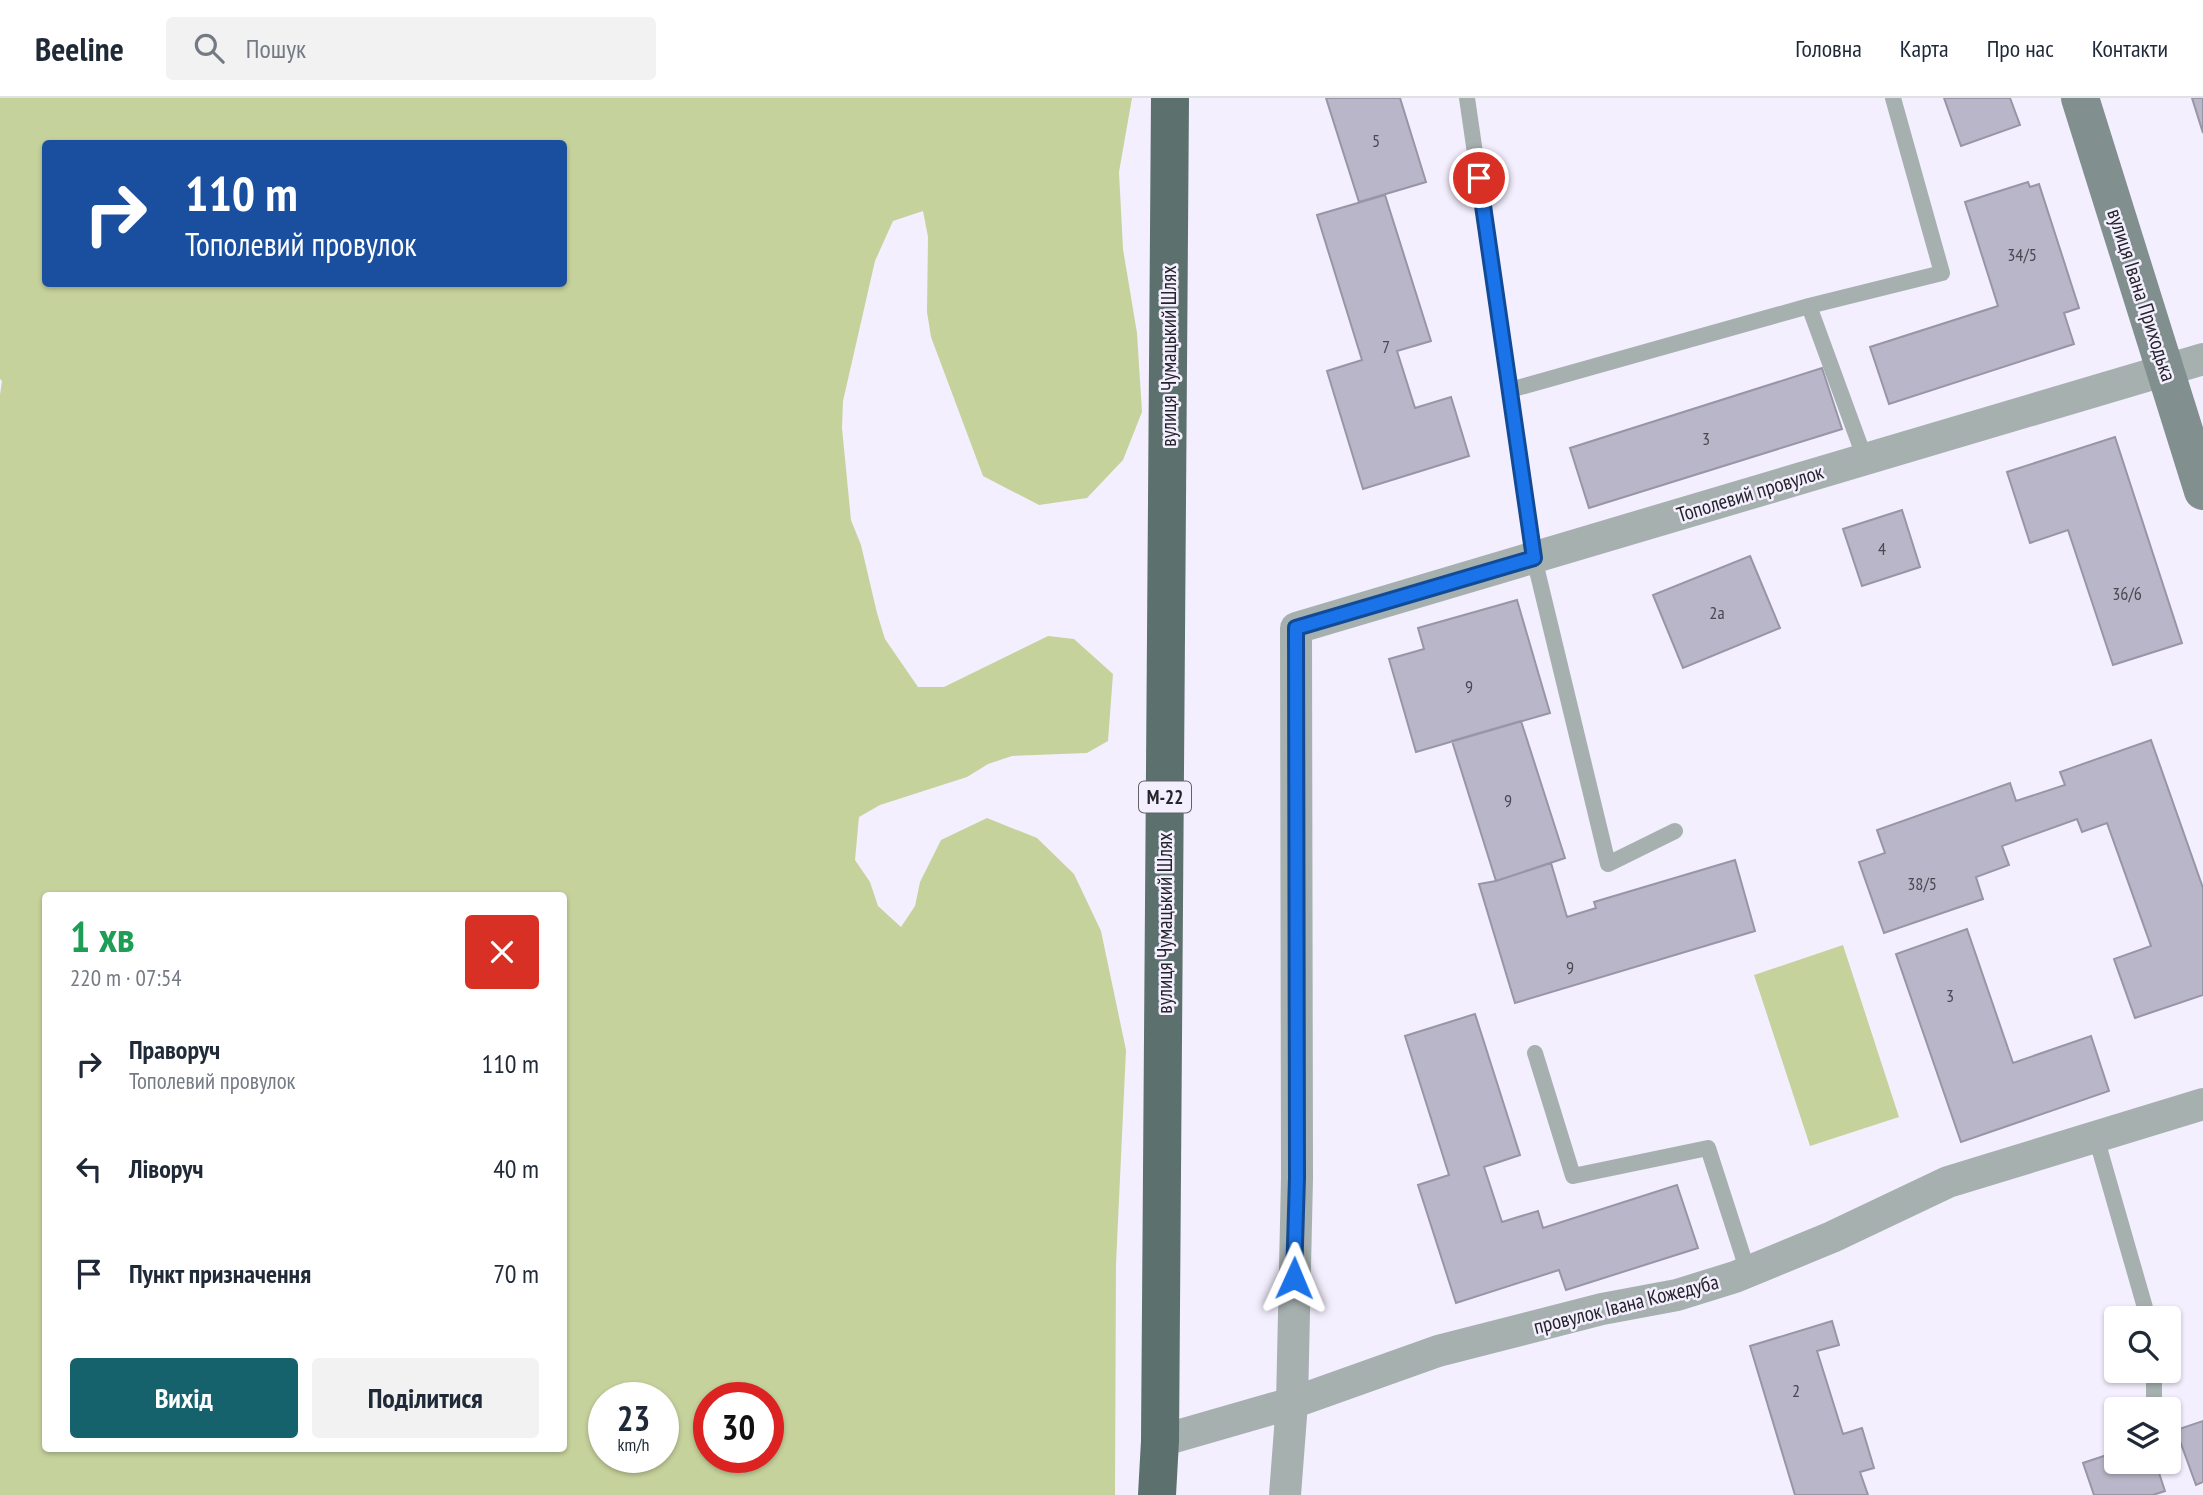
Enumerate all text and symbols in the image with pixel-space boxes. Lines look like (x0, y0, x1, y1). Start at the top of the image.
search box (166, 17, 656, 80)
text: Beeline (35, 27, 124, 70)
icon: search (190, 29, 228, 67)
text: Пошук (246, 32, 306, 65)
text: Головна (1795, 33, 1862, 64)
text: Карта (1900, 33, 1949, 64)
text: Про нас (1987, 33, 2054, 64)
text: Контакти (2092, 33, 2168, 64)
house number: 5 (1372, 129, 1380, 152)
pin (1449, 148, 1509, 208)
icon: arrive (1460, 159, 1498, 197)
text: 110 m (185, 161, 298, 225)
icon: right (70, 168, 161, 259)
street label: вулиця Івана Приходька (2101, 205, 2183, 385)
text: Тополевий провулок (185, 223, 417, 265)
house number: 34/5 (2007, 243, 2037, 266)
street label: вулиця Чумацький Шлях (1155, 265, 1182, 447)
house number: 7 (1382, 335, 1390, 358)
house number: 3 (1702, 427, 1710, 450)
street label: Тополевий провулок (1673, 458, 1827, 528)
house number: 4 (1878, 537, 1886, 560)
house number: 36/6 (2112, 582, 2142, 605)
house number: 2а (1709, 601, 1725, 624)
house number: 9 (1465, 675, 1473, 698)
road number: М-22 (1139, 782, 1191, 812)
house number: 9 (1504, 789, 1512, 812)
street label: вулиця Чумацький Шлях (1151, 832, 1178, 1014)
house number: 38/5 (1907, 872, 1937, 895)
text: 1 хв (70, 909, 135, 964)
button: close (465, 915, 539, 989)
house number: 9 (1566, 956, 1574, 979)
text: 220 m · 07:54 (70, 963, 182, 992)
house number: 3 (1946, 984, 1954, 1007)
text: Праворуч (129, 1033, 220, 1066)
icon: right (70, 1045, 108, 1083)
text: 110 m (481, 1047, 539, 1080)
text: Тополевий провулок (129, 1066, 296, 1095)
icon: left (70, 1150, 108, 1188)
text: Ліворуч (129, 1152, 203, 1185)
text: 40 m (493, 1152, 539, 1185)
position arrow (1257, 1241, 1331, 1315)
icon: arrive (70, 1255, 108, 1293)
text: Пункт призначення (129, 1257, 311, 1290)
text: 70 m (493, 1257, 539, 1290)
street label: провулок Івана Кожедуба (1531, 1268, 1721, 1340)
map controls (2104, 1306, 2181, 1474)
button: search (2104, 1306, 2181, 1383)
button: Вихід (70, 1358, 298, 1438)
button: Поділитися (312, 1358, 539, 1438)
house number: 2 (1792, 1379, 1800, 1402)
speed limit sign: 30 (693, 1382, 784, 1473)
text: 23 (617, 1395, 650, 1441)
button: layers (2104, 1397, 2181, 1474)
text: km/h (618, 1433, 649, 1456)

